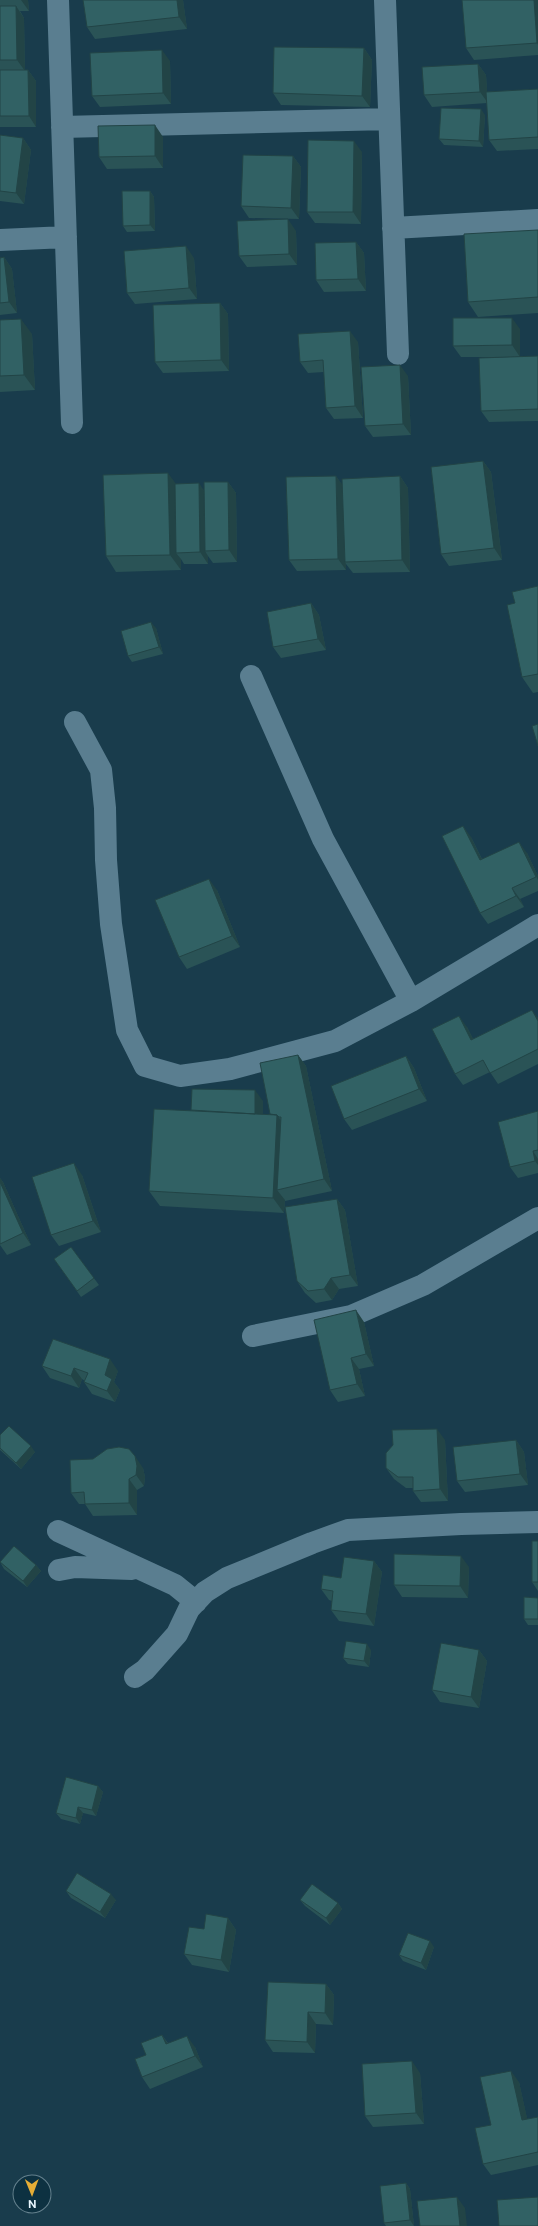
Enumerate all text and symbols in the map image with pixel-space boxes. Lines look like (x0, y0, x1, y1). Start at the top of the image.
north arrow (12, 2174, 52, 2214)
text: N (28, 2198, 37, 2210)

